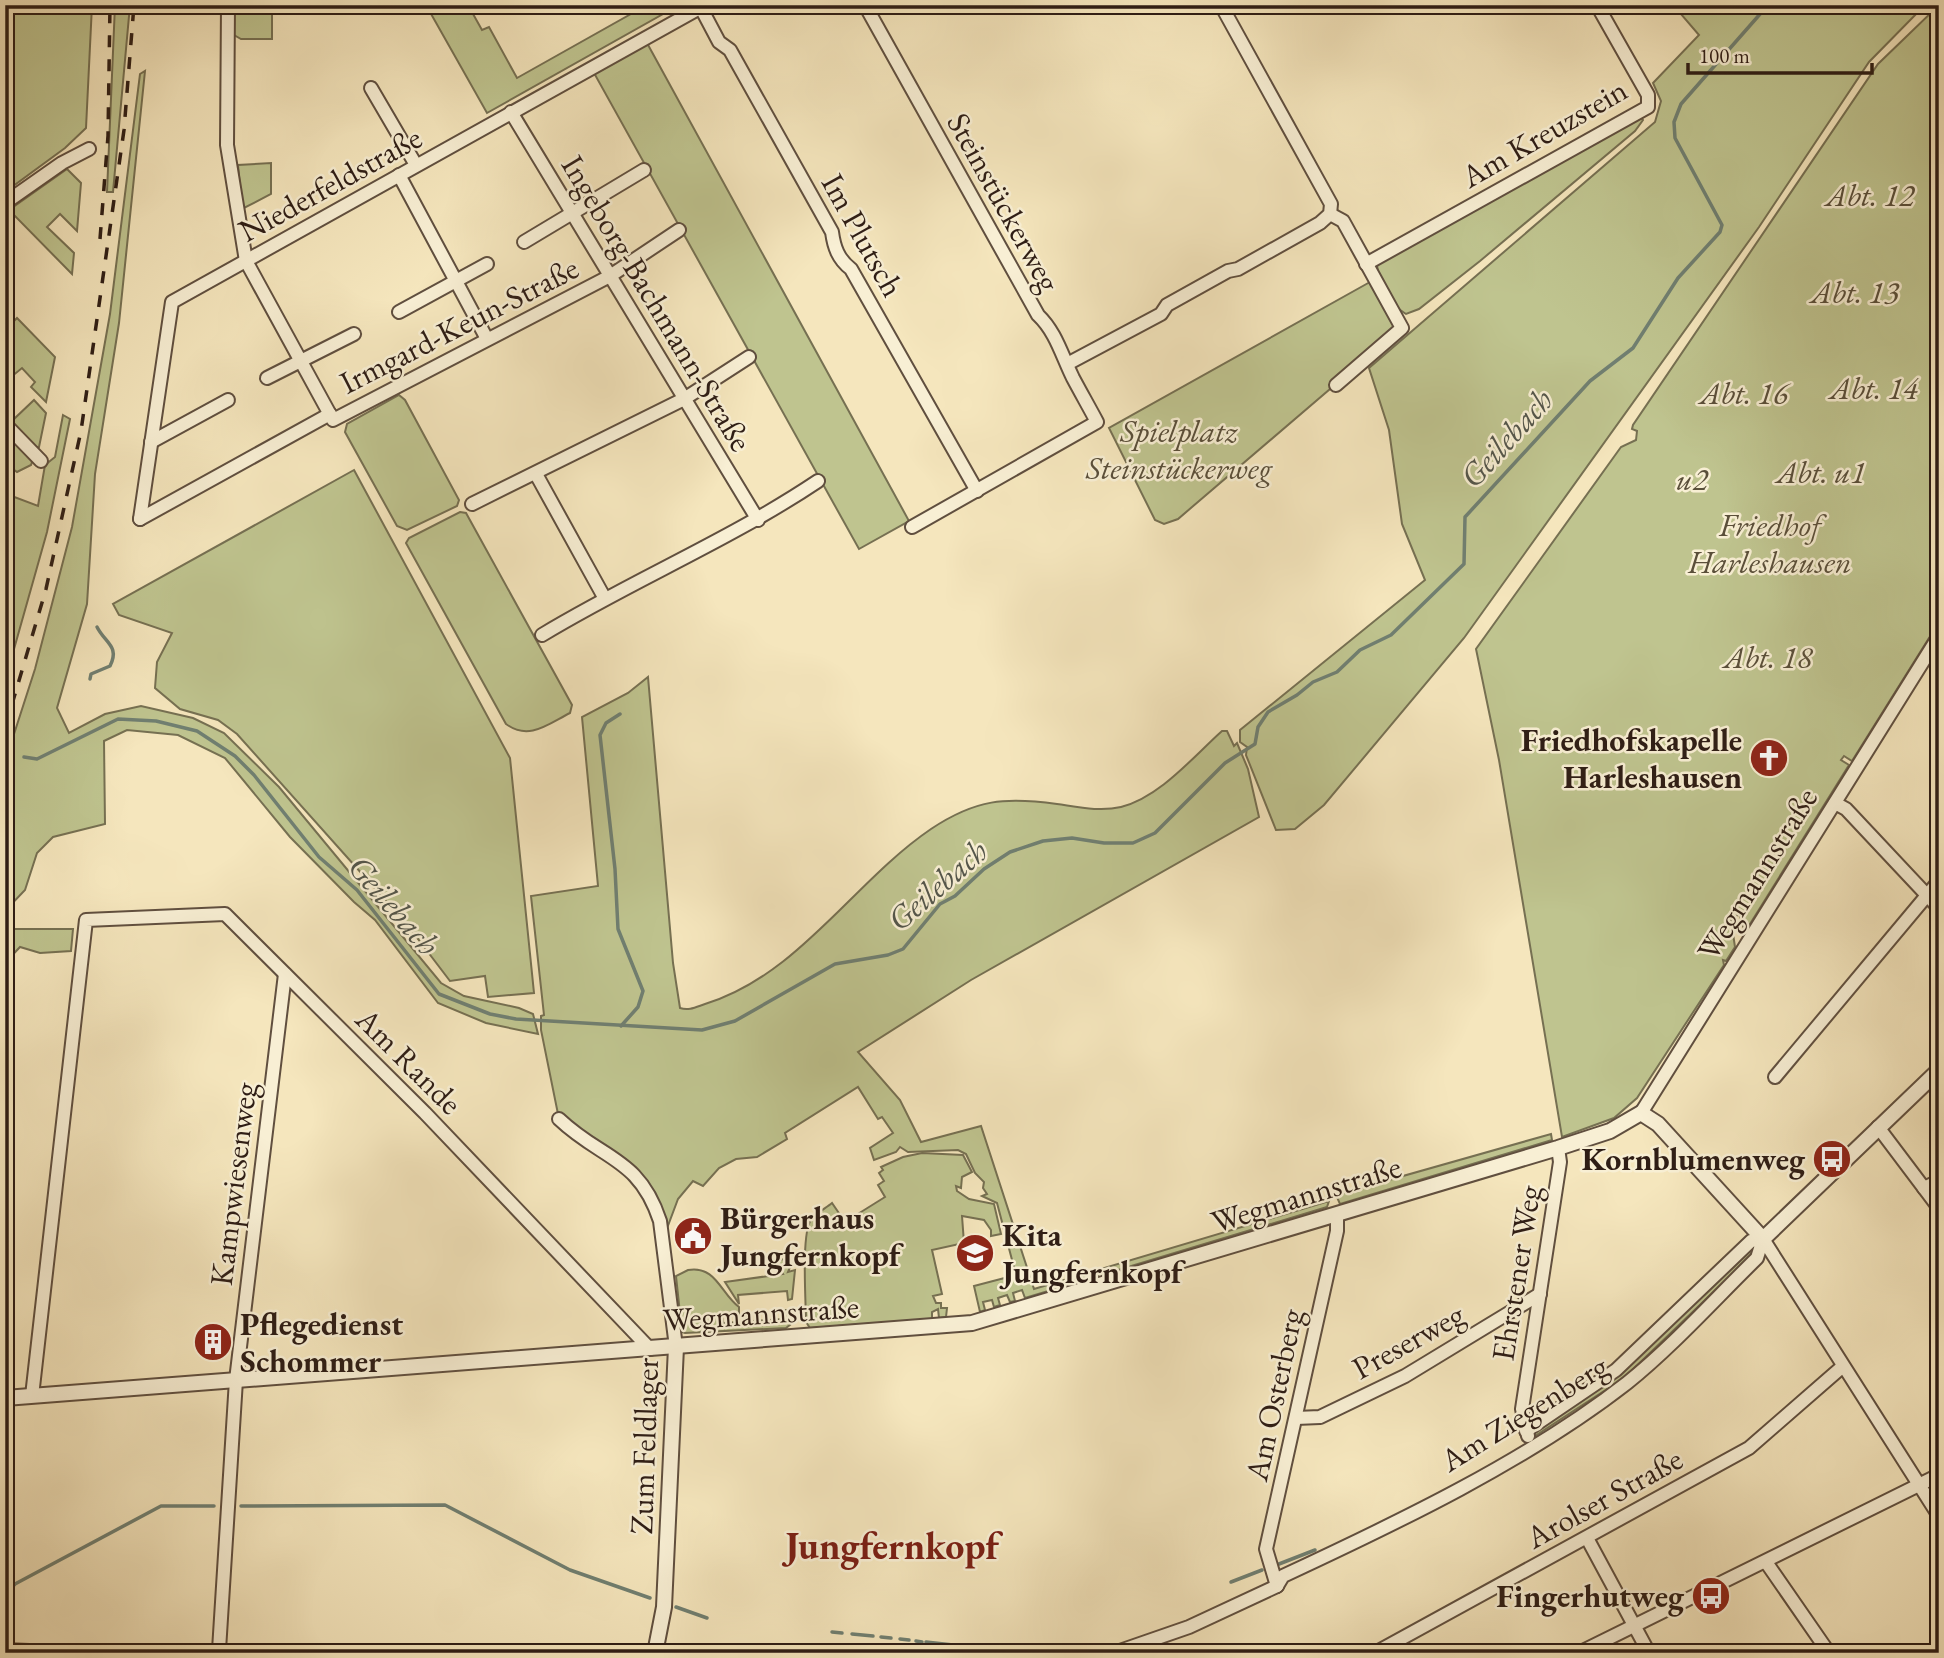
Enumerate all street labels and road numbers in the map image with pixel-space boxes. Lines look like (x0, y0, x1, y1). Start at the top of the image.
street label: Am Kreuzstein (1453, 69, 1635, 198)
street label: Steinstückerweg (938, 105, 1071, 300)
street label: Niederfeldstraße (231, 116, 429, 252)
street label: Ingeborg-Bachmann-Straße (552, 147, 762, 459)
street label: Im Plutsch (812, 166, 914, 304)
street label: Irmgard-Keun-Straße (332, 247, 586, 403)
street label: Wegmannstraße (1687, 780, 1827, 968)
street label: Am Rande (346, 998, 471, 1123)
street label: Kampwiesenweg (200, 1079, 266, 1288)
street label: Wegmannstraße (1206, 1145, 1406, 1243)
street label: Ehrstener Weg (1481, 1181, 1551, 1364)
street label: Wegmannstraße (662, 1285, 860, 1341)
street label: Preserweg (1345, 1293, 1472, 1389)
street label: Am Osterberg (1235, 1304, 1313, 1486)
street label: Am Ziegenberg (1431, 1344, 1617, 1482)
street label: Zum Feldlager (620, 1357, 668, 1535)
street label: Arolser Straße (1517, 1438, 1690, 1559)

